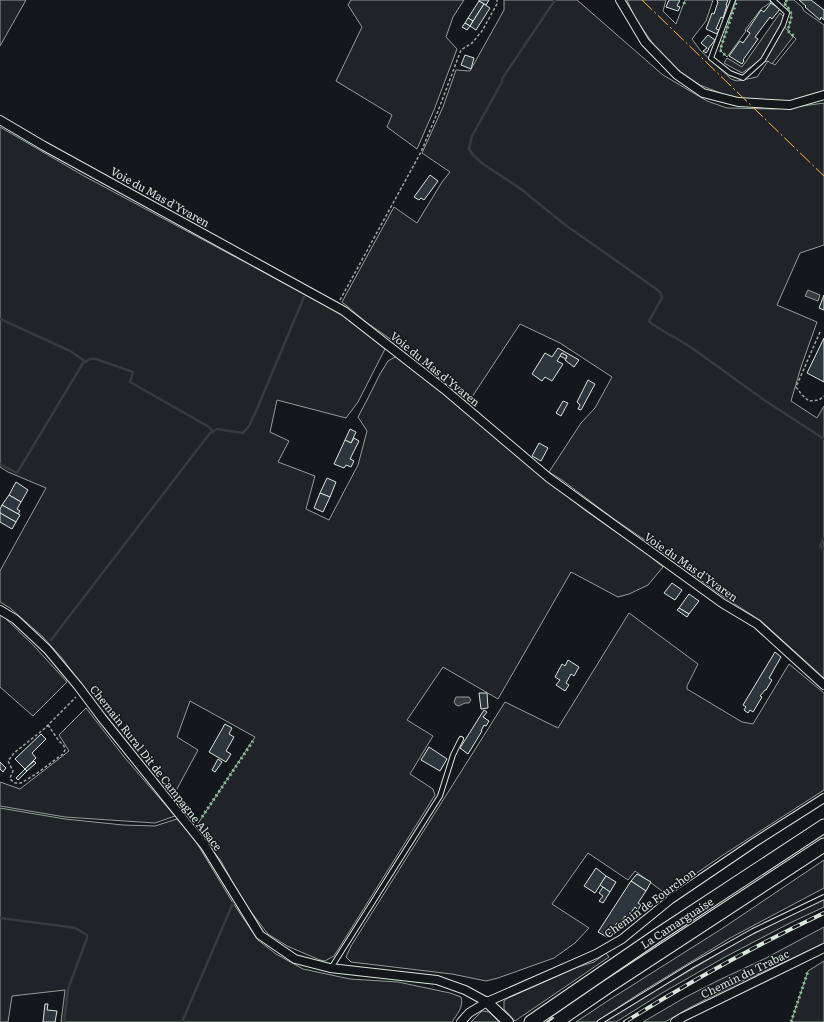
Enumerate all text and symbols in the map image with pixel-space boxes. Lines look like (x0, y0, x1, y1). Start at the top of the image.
street label: Voie du Mas d'Yvaren (108, 162, 213, 230)
street label: Voie du Mas d'Yvaren (387, 327, 484, 409)
street label: Voie du Mas d'Yvaren (641, 528, 742, 605)
street label: Chemain Rural Dit de Campagne Alsace (87, 681, 227, 854)
street label: Chemin de Fourchon (600, 863, 699, 941)
street label: La Camarguaise (637, 893, 716, 952)
street label: Chemin du Trabac (698, 945, 792, 1001)

